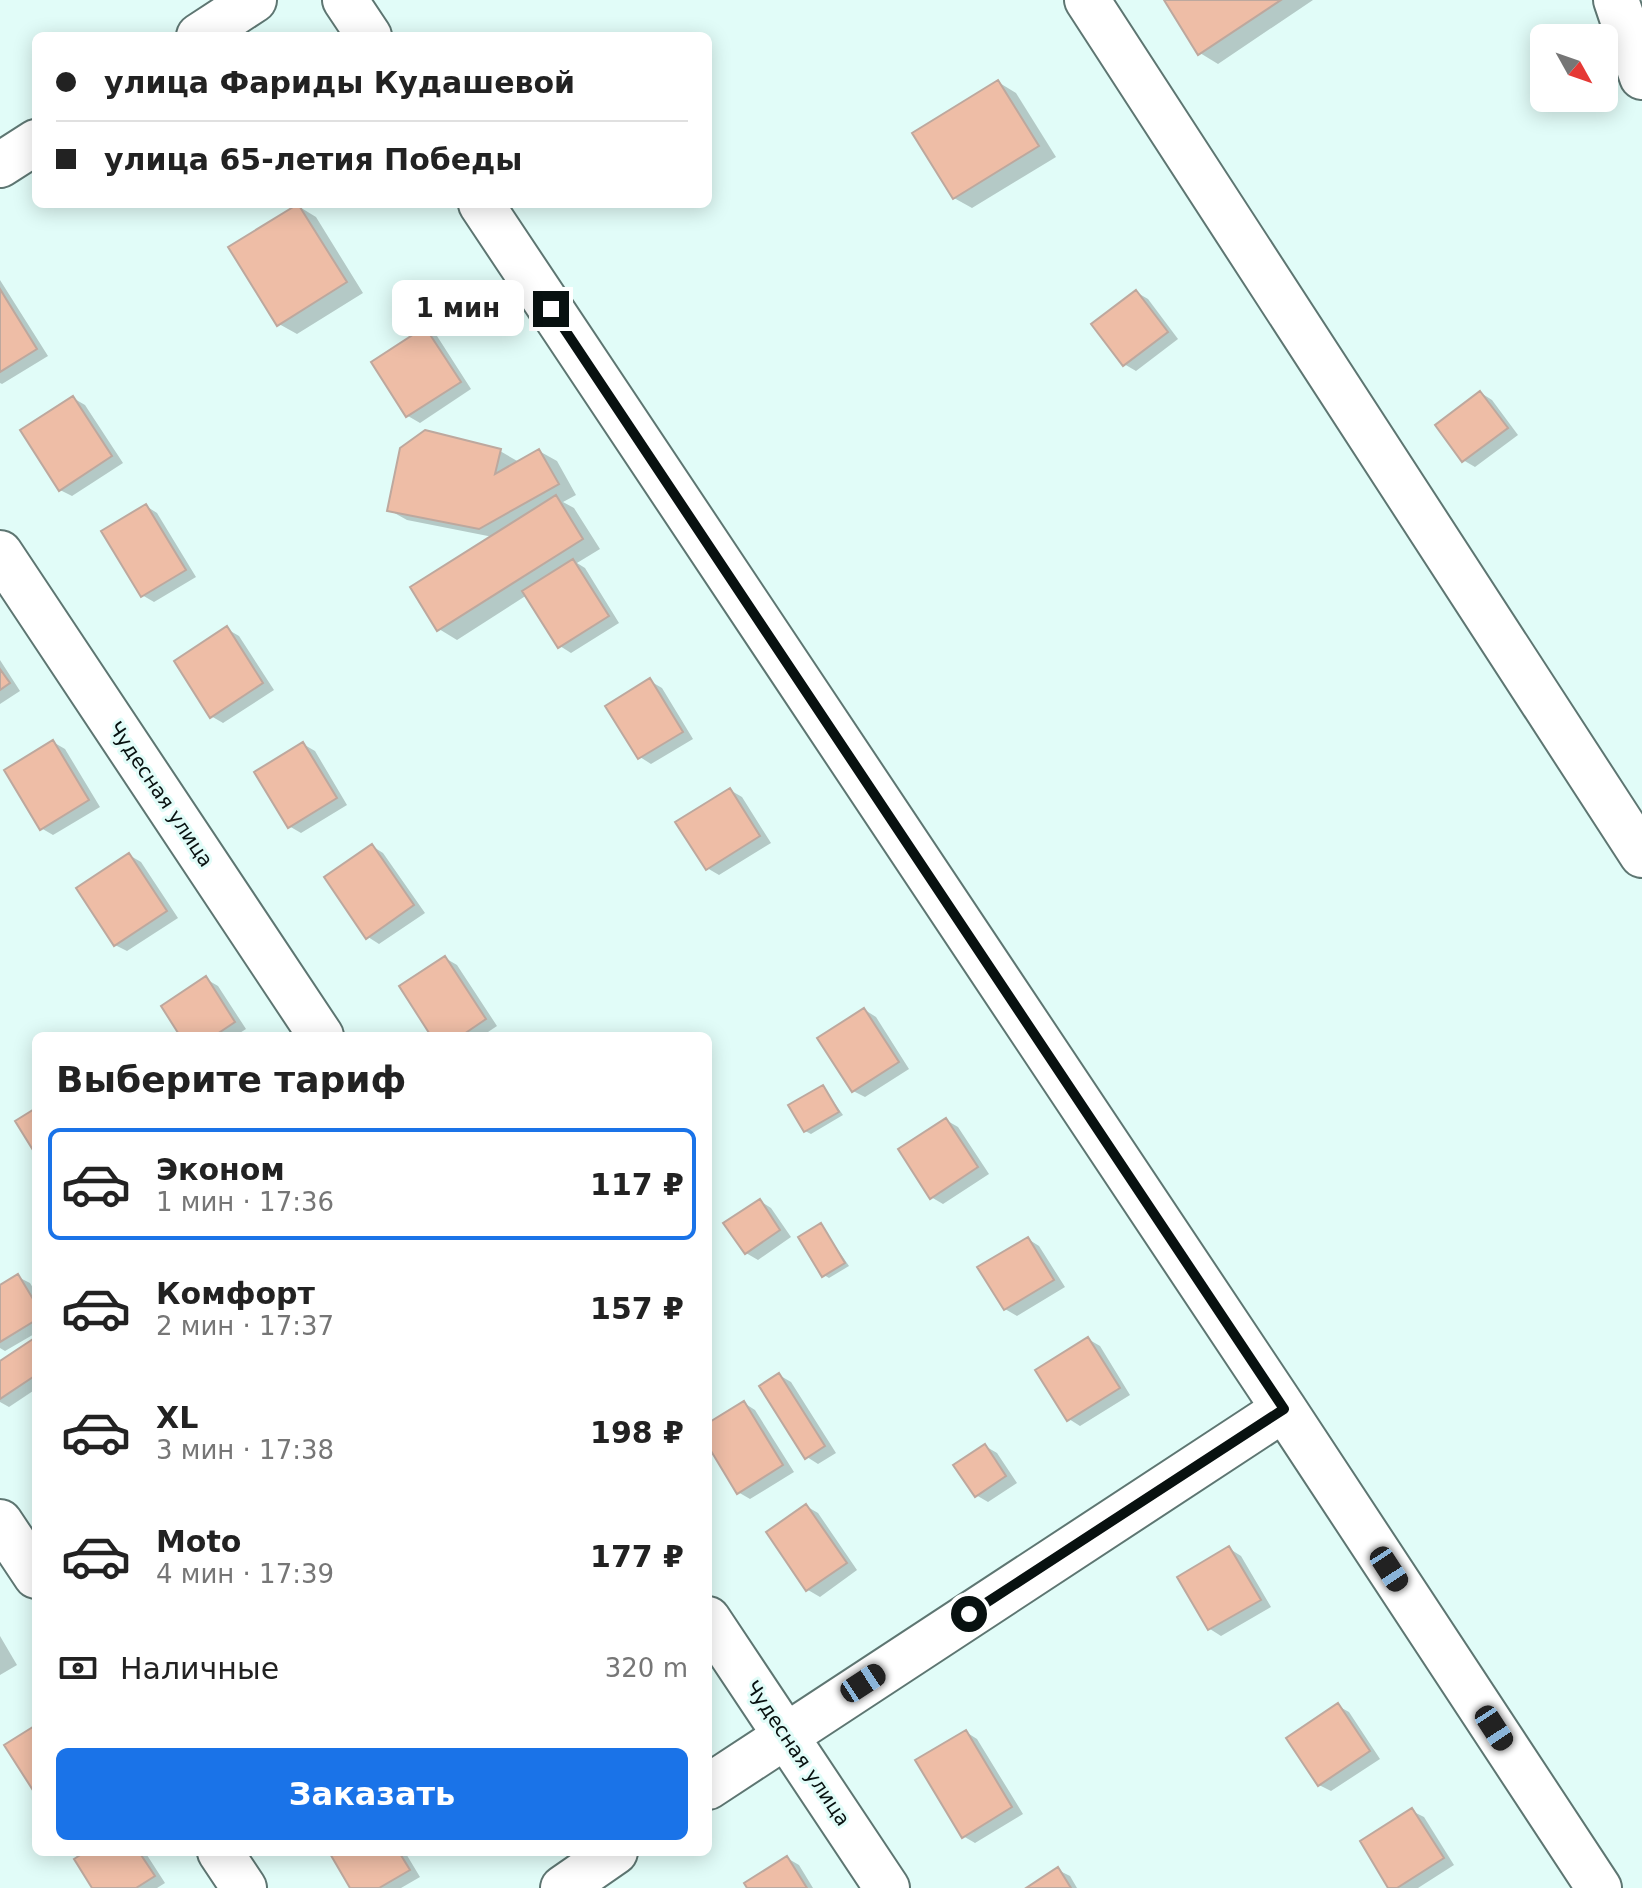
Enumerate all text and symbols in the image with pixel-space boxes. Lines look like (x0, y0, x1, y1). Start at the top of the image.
north arrow (1530, 24, 1618, 112)
map controls (1530, 24, 1618, 112)
text: улица Фариды Кудашевой (104, 65, 575, 100)
text: улица 65-летия Победы (104, 142, 522, 177)
callout: 1 мин (391, 281, 523, 337)
route end (533, 291, 569, 327)
text: 1 мин (416, 293, 500, 323)
street label: Чудесная улица (104, 717, 218, 871)
text: Выберите тариф (56, 1059, 406, 1100)
icon: car (60, 1148, 132, 1220)
text: Эконом (156, 1152, 285, 1187)
text: 117 ₽ (590, 1167, 684, 1202)
text: 1 мин · 17:36 (156, 1187, 334, 1217)
icon: car (60, 1272, 132, 1344)
text: Комфорт (156, 1276, 315, 1311)
text: 157 ₽ (590, 1291, 684, 1326)
text: 2 мин · 17:37 (156, 1311, 334, 1341)
icon: car (60, 1396, 132, 1468)
text: XL (156, 1400, 198, 1435)
text: 198 ₽ (590, 1415, 684, 1450)
text: 3 мин · 17:38 (156, 1435, 334, 1465)
icon: car (60, 1520, 132, 1592)
text: Moto (156, 1524, 241, 1559)
text: 177 ₽ (590, 1539, 684, 1574)
car (1366, 1542, 1412, 1596)
text: 4 мин · 17:39 (156, 1559, 334, 1589)
route start (951, 1596, 987, 1632)
icon: cash (56, 1646, 100, 1690)
text: Наличные (120, 1651, 279, 1686)
text: 320 m (605, 1653, 688, 1683)
car (836, 1660, 890, 1706)
street label: Чудесная улица (741, 1676, 855, 1830)
car (1471, 1701, 1517, 1755)
button: Заказать (56, 1748, 688, 1840)

